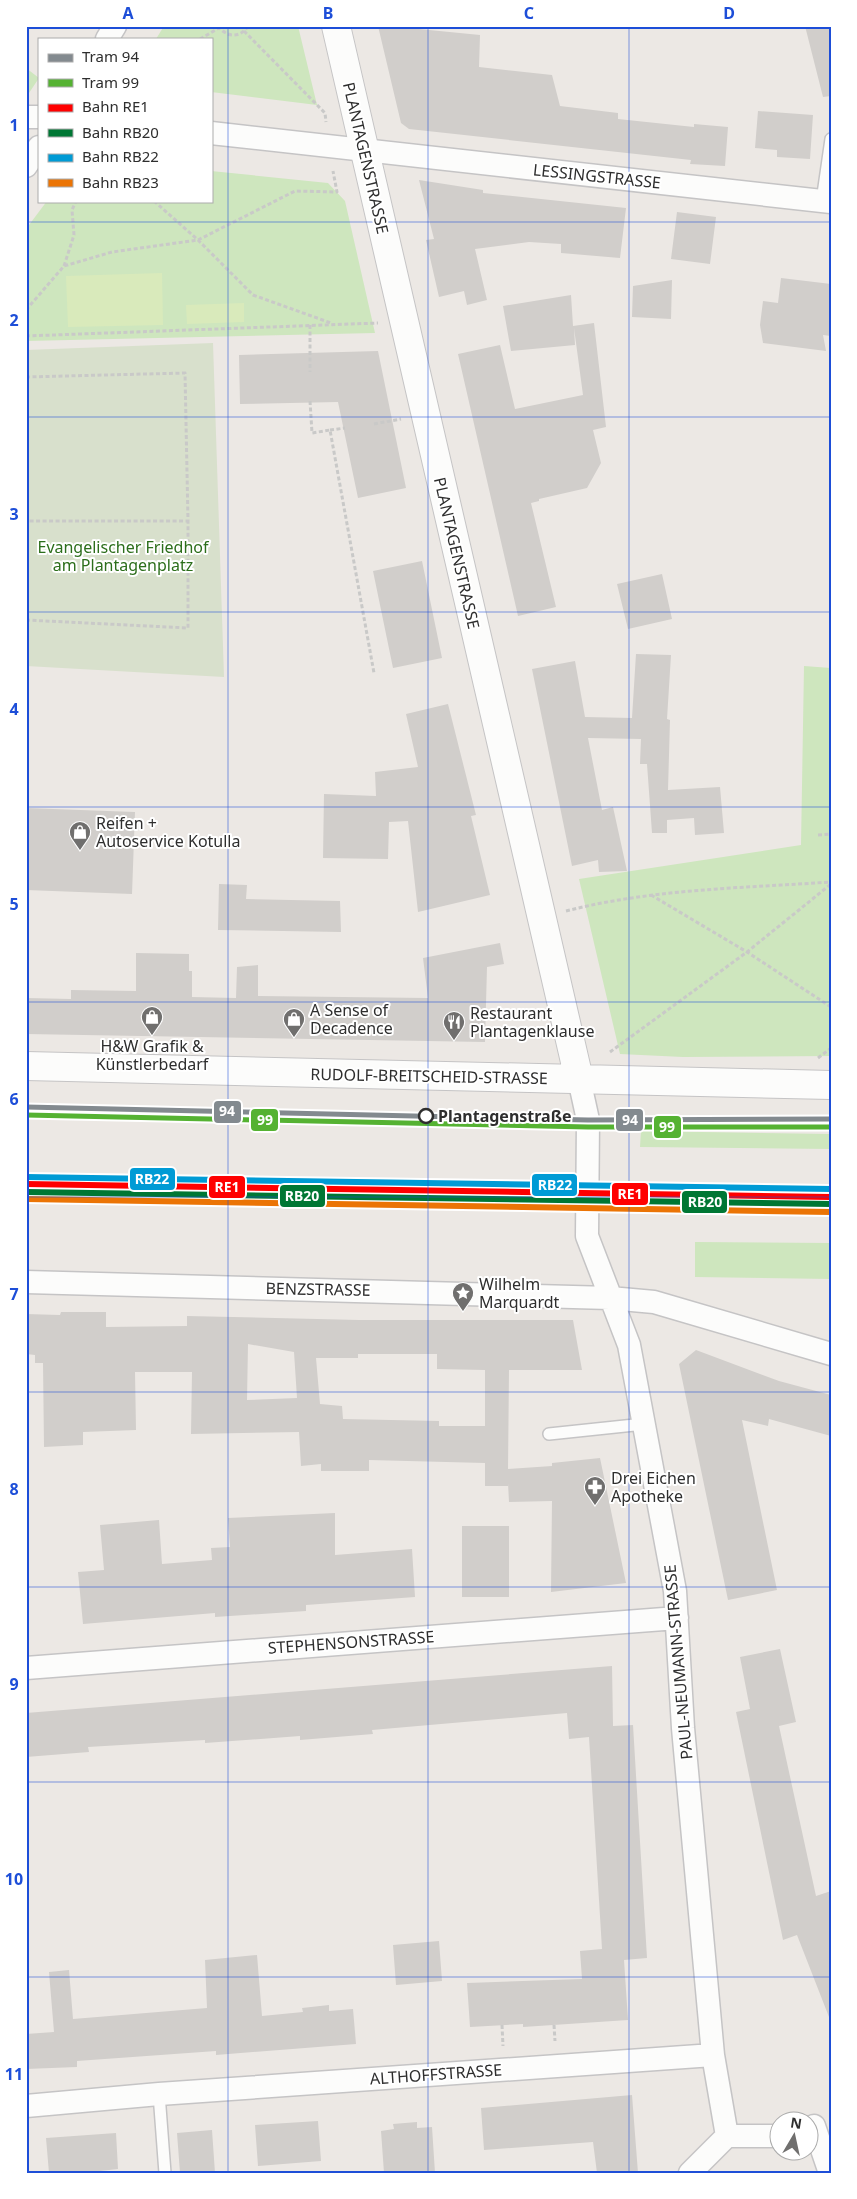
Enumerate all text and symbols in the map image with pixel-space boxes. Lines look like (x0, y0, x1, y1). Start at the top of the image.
text: A (122, 2, 134, 24)
text: B (323, 2, 333, 24)
text: C (524, 2, 534, 24)
text: D (723, 2, 735, 24)
legend (38, 38, 212, 202)
text: Tram 94 (82, 46, 139, 66)
text: Tram 99 (82, 72, 139, 92)
street label: PLANTAGENSTRASSE (338, 80, 394, 236)
text: Bahn RE1 (82, 96, 149, 116)
text: 1 (9, 114, 19, 136)
text: Bahn RB20 (82, 122, 159, 142)
text: Bahn RB22 (82, 146, 159, 166)
street label: LESSINGSTRASSE (532, 158, 662, 194)
text: Bahn RB23 (82, 172, 159, 192)
text: 2 (9, 309, 19, 331)
street label: PLANTAGENSTRASSE (429, 475, 485, 631)
text: 3 (9, 503, 19, 525)
park label: Evangelischer Friedhof am Plantagenplatz (37, 536, 210, 576)
text: 4 (9, 698, 19, 720)
place label: Reifen + Autoservice Kotulla (96, 812, 240, 852)
shop icon: Reifen + Autoservice Kotulla (68, 820, 92, 851)
text: 5 (9, 893, 19, 915)
place label: A Sense of Decadence (310, 999, 393, 1039)
place label: Restaurant Plantagenklause (470, 1002, 594, 1042)
shop icon: H&W Grafik & Künstlerbedarf (140, 1005, 164, 1036)
shop icon: A Sense of Decadence (282, 1007, 306, 1038)
restaurant icon: Restaurant Plantagenklause (442, 1010, 466, 1041)
place label: H&W Grafik & Künstlerbedarf (96, 1035, 210, 1075)
street label: RUDOLF-BREITSCHEID-STRASSE (310, 1063, 548, 1089)
text: 6 (9, 1088, 19, 1110)
line badge: 94 (213, 1100, 242, 1124)
text: 94 (219, 1101, 235, 1120)
place label: Plantagenstraße (438, 1105, 572, 1127)
line badge: 99 (250, 1108, 279, 1132)
marker: Plantagenstraße (418, 1108, 434, 1124)
line badge: 94 (615, 1108, 644, 1132)
text: 99 (257, 1110, 273, 1129)
text: 94 (622, 1110, 638, 1129)
line badge: 99 (653, 1115, 682, 1139)
text: 99 (659, 1117, 675, 1136)
line badge: RB22 (129, 1167, 176, 1191)
text: RB22 (135, 1169, 169, 1188)
line badge: RB22 (531, 1173, 578, 1197)
line badge: RE1 (208, 1175, 246, 1199)
text: RB22 (538, 1175, 572, 1194)
text: RE1 (214, 1177, 240, 1196)
line badge: RE1 (611, 1182, 649, 1206)
line badge: RB20 (279, 1184, 326, 1208)
text: RE1 (617, 1184, 643, 1203)
text: RB20 (285, 1186, 319, 1205)
line badge: RB20 (681, 1190, 728, 1214)
text: RB20 (688, 1192, 722, 1211)
place label: Wilhelm Marquardt (479, 1273, 560, 1313)
street label: BENZSTRASSE (265, 1277, 371, 1301)
place icon: Wilhelm Marquardt (451, 1281, 475, 1312)
text: 7 (9, 1283, 19, 1305)
place label: Drei Eichen Apotheke (611, 1467, 696, 1507)
pharmacy icon: Drei Eichen Apotheke (583, 1475, 607, 1506)
text: 8 (9, 1478, 19, 1500)
street label: PAUL-NEUMANN-STRASSE (659, 1564, 697, 1760)
street label: STEPHENSONSTRASSE (267, 1625, 435, 1659)
text: 9 (9, 1673, 19, 1695)
text: 10 (5, 1868, 23, 1890)
street label: ALTHOFFSTRASSE (369, 2058, 503, 2090)
text: 11 (5, 2063, 23, 2085)
north arrow (770, 2112, 820, 2162)
text: N (789, 2112, 803, 2133)

